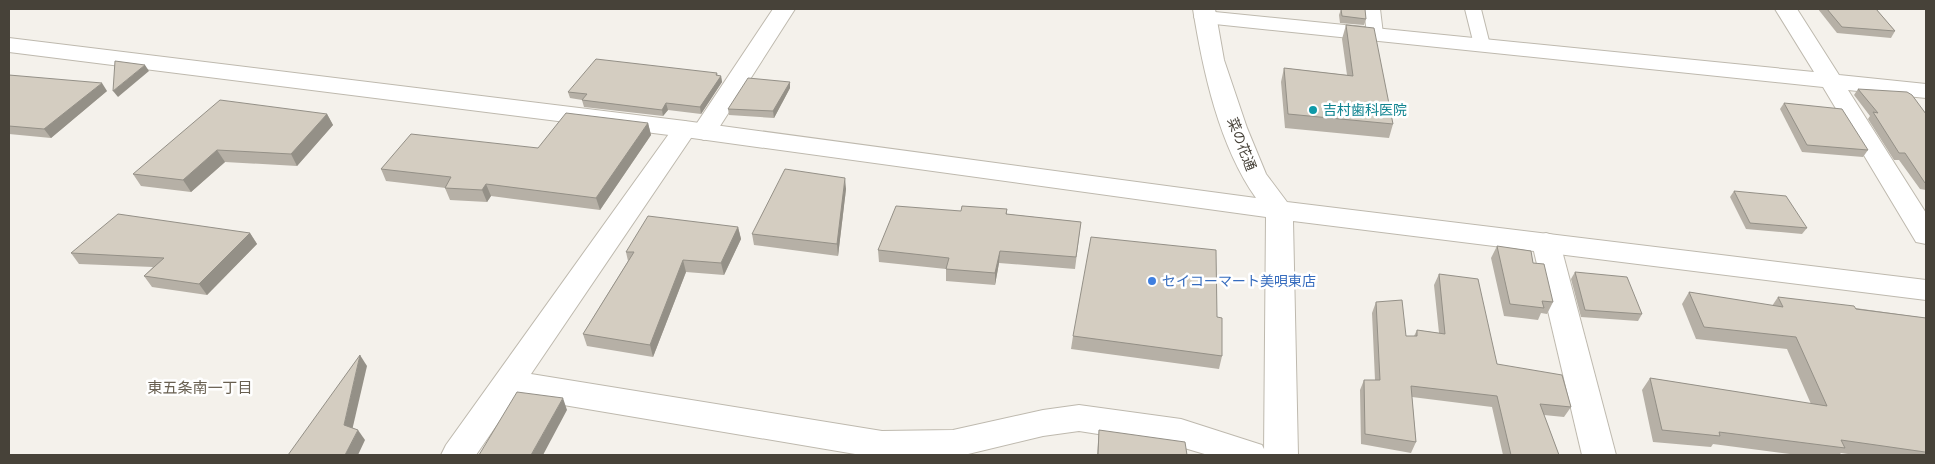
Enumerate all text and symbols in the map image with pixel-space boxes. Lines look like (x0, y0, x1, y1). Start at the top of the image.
place label: 吉村歯科医院 (1323, 102, 1407, 118)
marker: 吉村歯科医院 (1307, 104, 1319, 116)
street label: 菜の花通 (1224, 115, 1260, 173)
place label: セイコーマート美唄東店 (1162, 273, 1316, 289)
marker: セイコーマート美唄東店 (1146, 275, 1158, 287)
district label: 東五条南一丁目 (147, 379, 253, 396)

